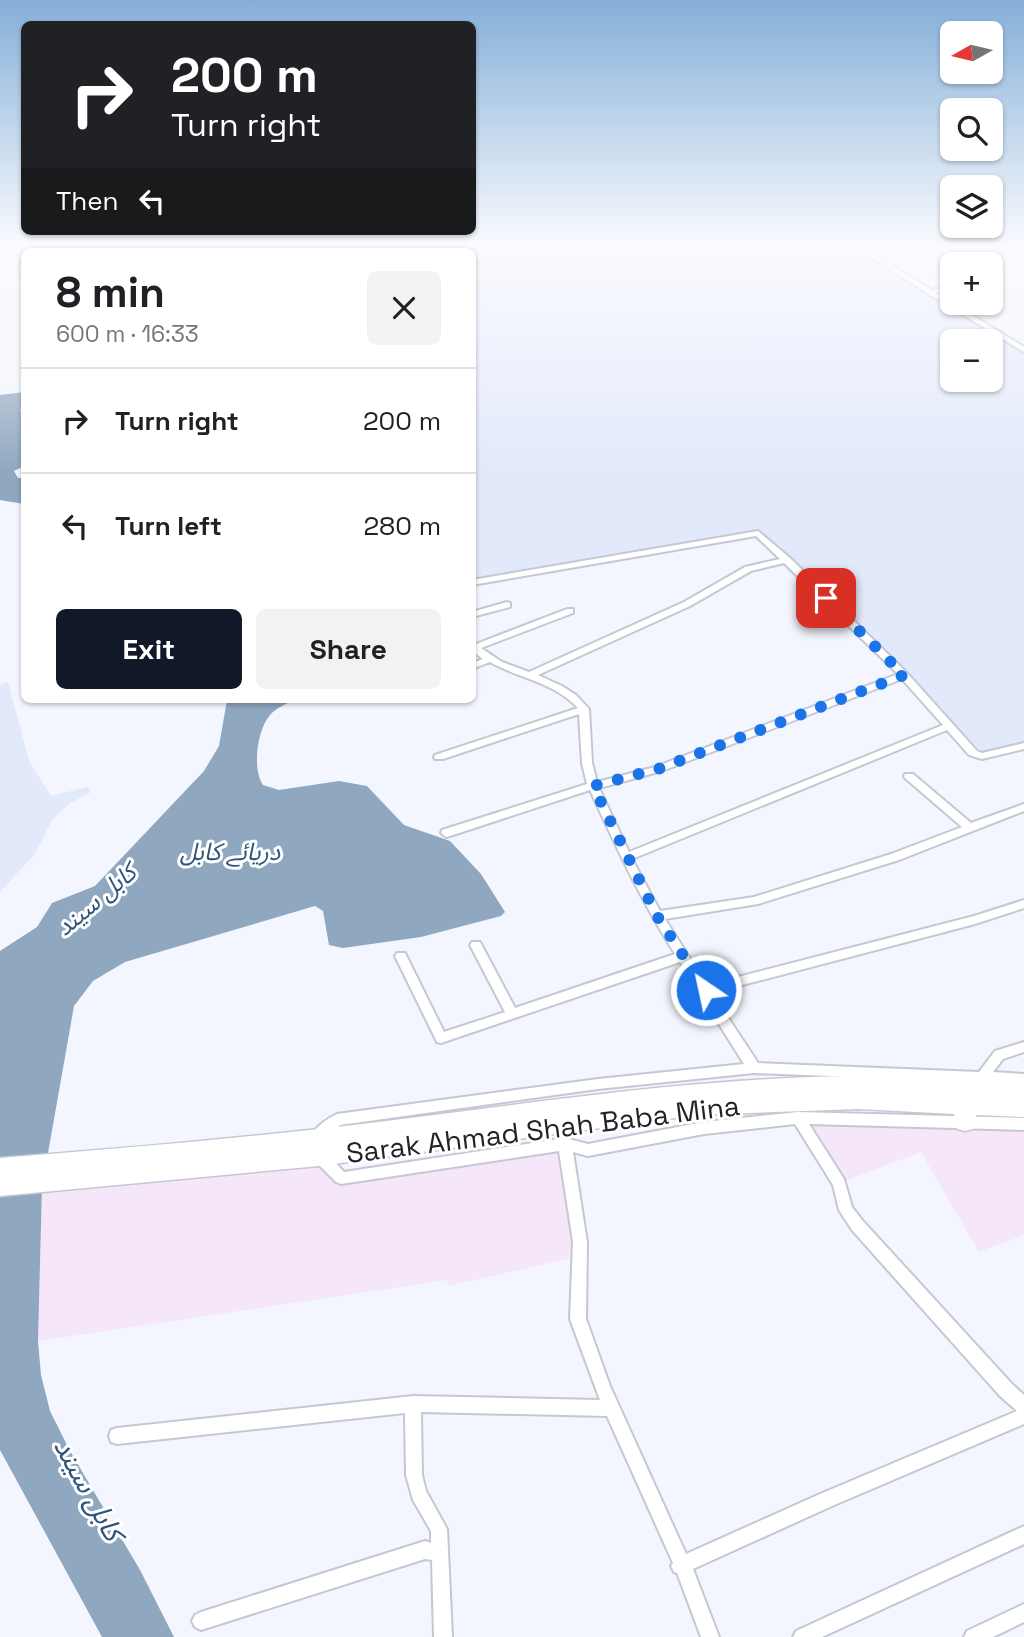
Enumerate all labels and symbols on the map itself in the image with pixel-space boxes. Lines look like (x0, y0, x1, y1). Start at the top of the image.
north arrow (940, 21, 1003, 84)
pin (796, 568, 856, 628)
water label: دریائے کابل (180, 836, 281, 867)
water label: کابل سيند (49, 854, 145, 942)
position arrow (669, 953, 743, 1027)
street label: Sarak Ahmad Shah Baba Mina (344, 1087, 742, 1171)
water label: کابل سيند (46, 1431, 134, 1551)

